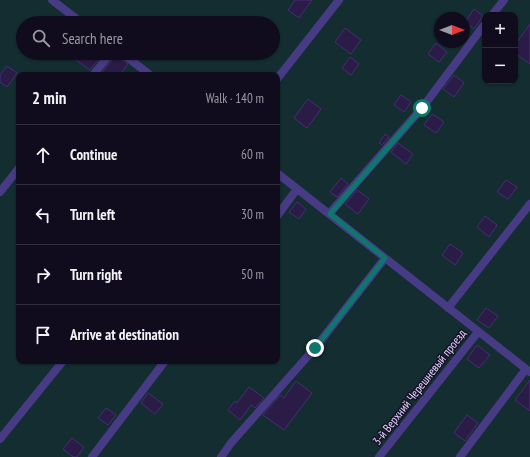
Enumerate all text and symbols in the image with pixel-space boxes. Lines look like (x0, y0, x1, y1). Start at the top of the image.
north arrow (434, 12, 470, 48)
map controls (482, 12, 518, 84)
button: + (482, 12, 518, 48)
search box (16, 16, 280, 60)
icon: search (30, 27, 52, 49)
text: Search here (62, 29, 123, 48)
button: − (482, 48, 518, 84)
text: 2 min (32, 87, 66, 109)
text: Walk · 140 m (206, 90, 264, 107)
route start (413, 99, 431, 117)
icon: ahead (32, 144, 54, 166)
text: Continue (70, 145, 117, 164)
text: 60 m (241, 146, 264, 163)
icon: left (32, 204, 54, 226)
text: Turn left (70, 205, 115, 224)
text: 30 m (241, 206, 264, 223)
icon: right (32, 264, 54, 286)
text: Turn right (70, 265, 122, 284)
text: 50 m (241, 266, 264, 283)
icon: arrive (32, 324, 54, 346)
text: Arrive at destination (70, 325, 179, 344)
street label: 3-й Верхний Черешневый проезд (369, 325, 469, 448)
route end (306, 339, 324, 357)

